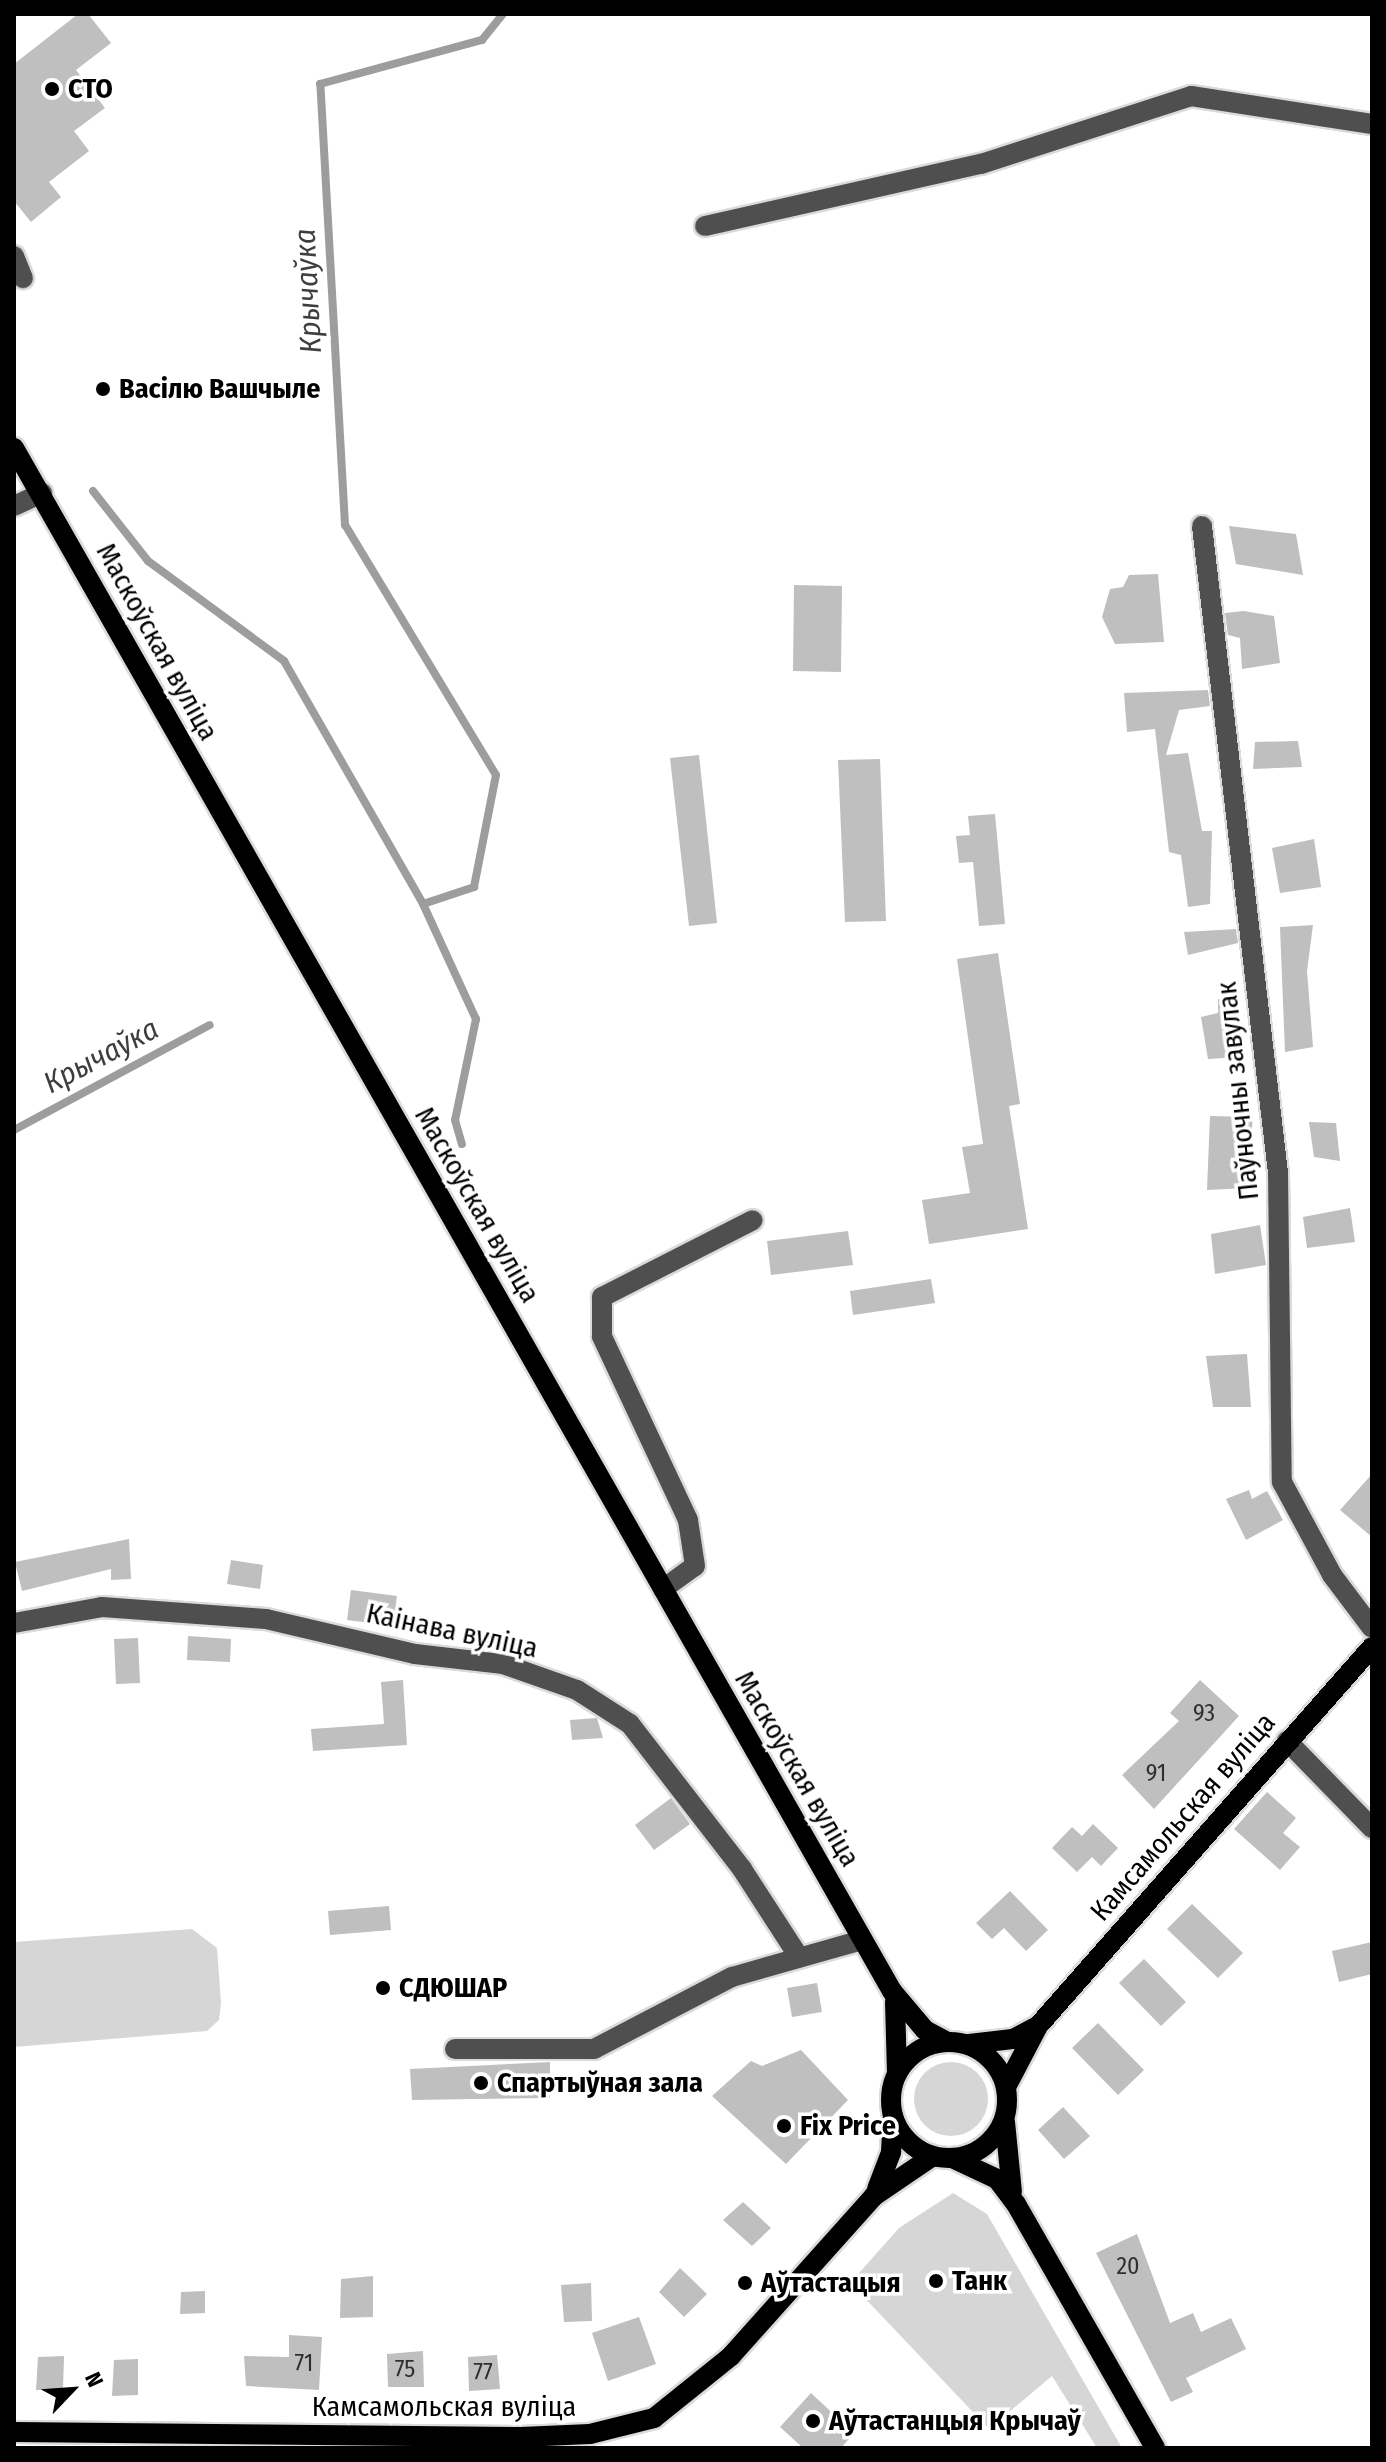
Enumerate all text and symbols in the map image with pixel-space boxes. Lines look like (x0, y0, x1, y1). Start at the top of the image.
place label: СТО (68, 72, 113, 106)
marker: СТО (43, 80, 61, 98)
water label: Крычаўка (287, 228, 329, 354)
place label: Васілю Вашчыле (119, 372, 320, 406)
marker: Васілю Вашчыле (94, 380, 112, 398)
street label: Маскоўская вуліца (89, 538, 225, 746)
street label: Паўночны завулак (1210, 980, 1266, 1202)
water label: Крычаўка (37, 1011, 165, 1101)
street label: Маскоўская вуліца (407, 1101, 547, 1309)
street label: Каінава вуліца (363, 1596, 541, 1666)
street label: Маскоўская вуліца (727, 1665, 867, 1873)
house number: 93 (1193, 1700, 1215, 1728)
street label: Камсамольская вуліца (1084, 1706, 1282, 1928)
house number: 91 (1146, 1760, 1166, 1788)
place label: СДЮШАР (399, 1971, 507, 2005)
marker: СДЮШАР (374, 1979, 392, 1997)
place label: Спартыўная зала (497, 2066, 703, 2100)
marker: Спартыўная зала (472, 2074, 490, 2092)
place label: Fix Price (800, 2109, 896, 2143)
marker: Fix Price (775, 2117, 793, 2135)
house number: 20 (1116, 2253, 1140, 2281)
place label: Танк (952, 2264, 1007, 2298)
place label: Аўтастацыя (761, 2266, 901, 2300)
marker: Танк (927, 2272, 945, 2290)
marker: Аўтастацыя (736, 2274, 754, 2292)
north arrow (32, 2350, 112, 2430)
house number: 71 (295, 2350, 313, 2378)
house number: 75 (395, 2356, 415, 2384)
house number: 77 (473, 2359, 493, 2387)
text: N (79, 2368, 109, 2391)
street label: Камсамольская вуліца (312, 2390, 576, 2424)
place label: Аўтастанцыя Крычаў (829, 2404, 1081, 2438)
marker: Аўтастанцыя Крычаў (804, 2412, 822, 2430)

